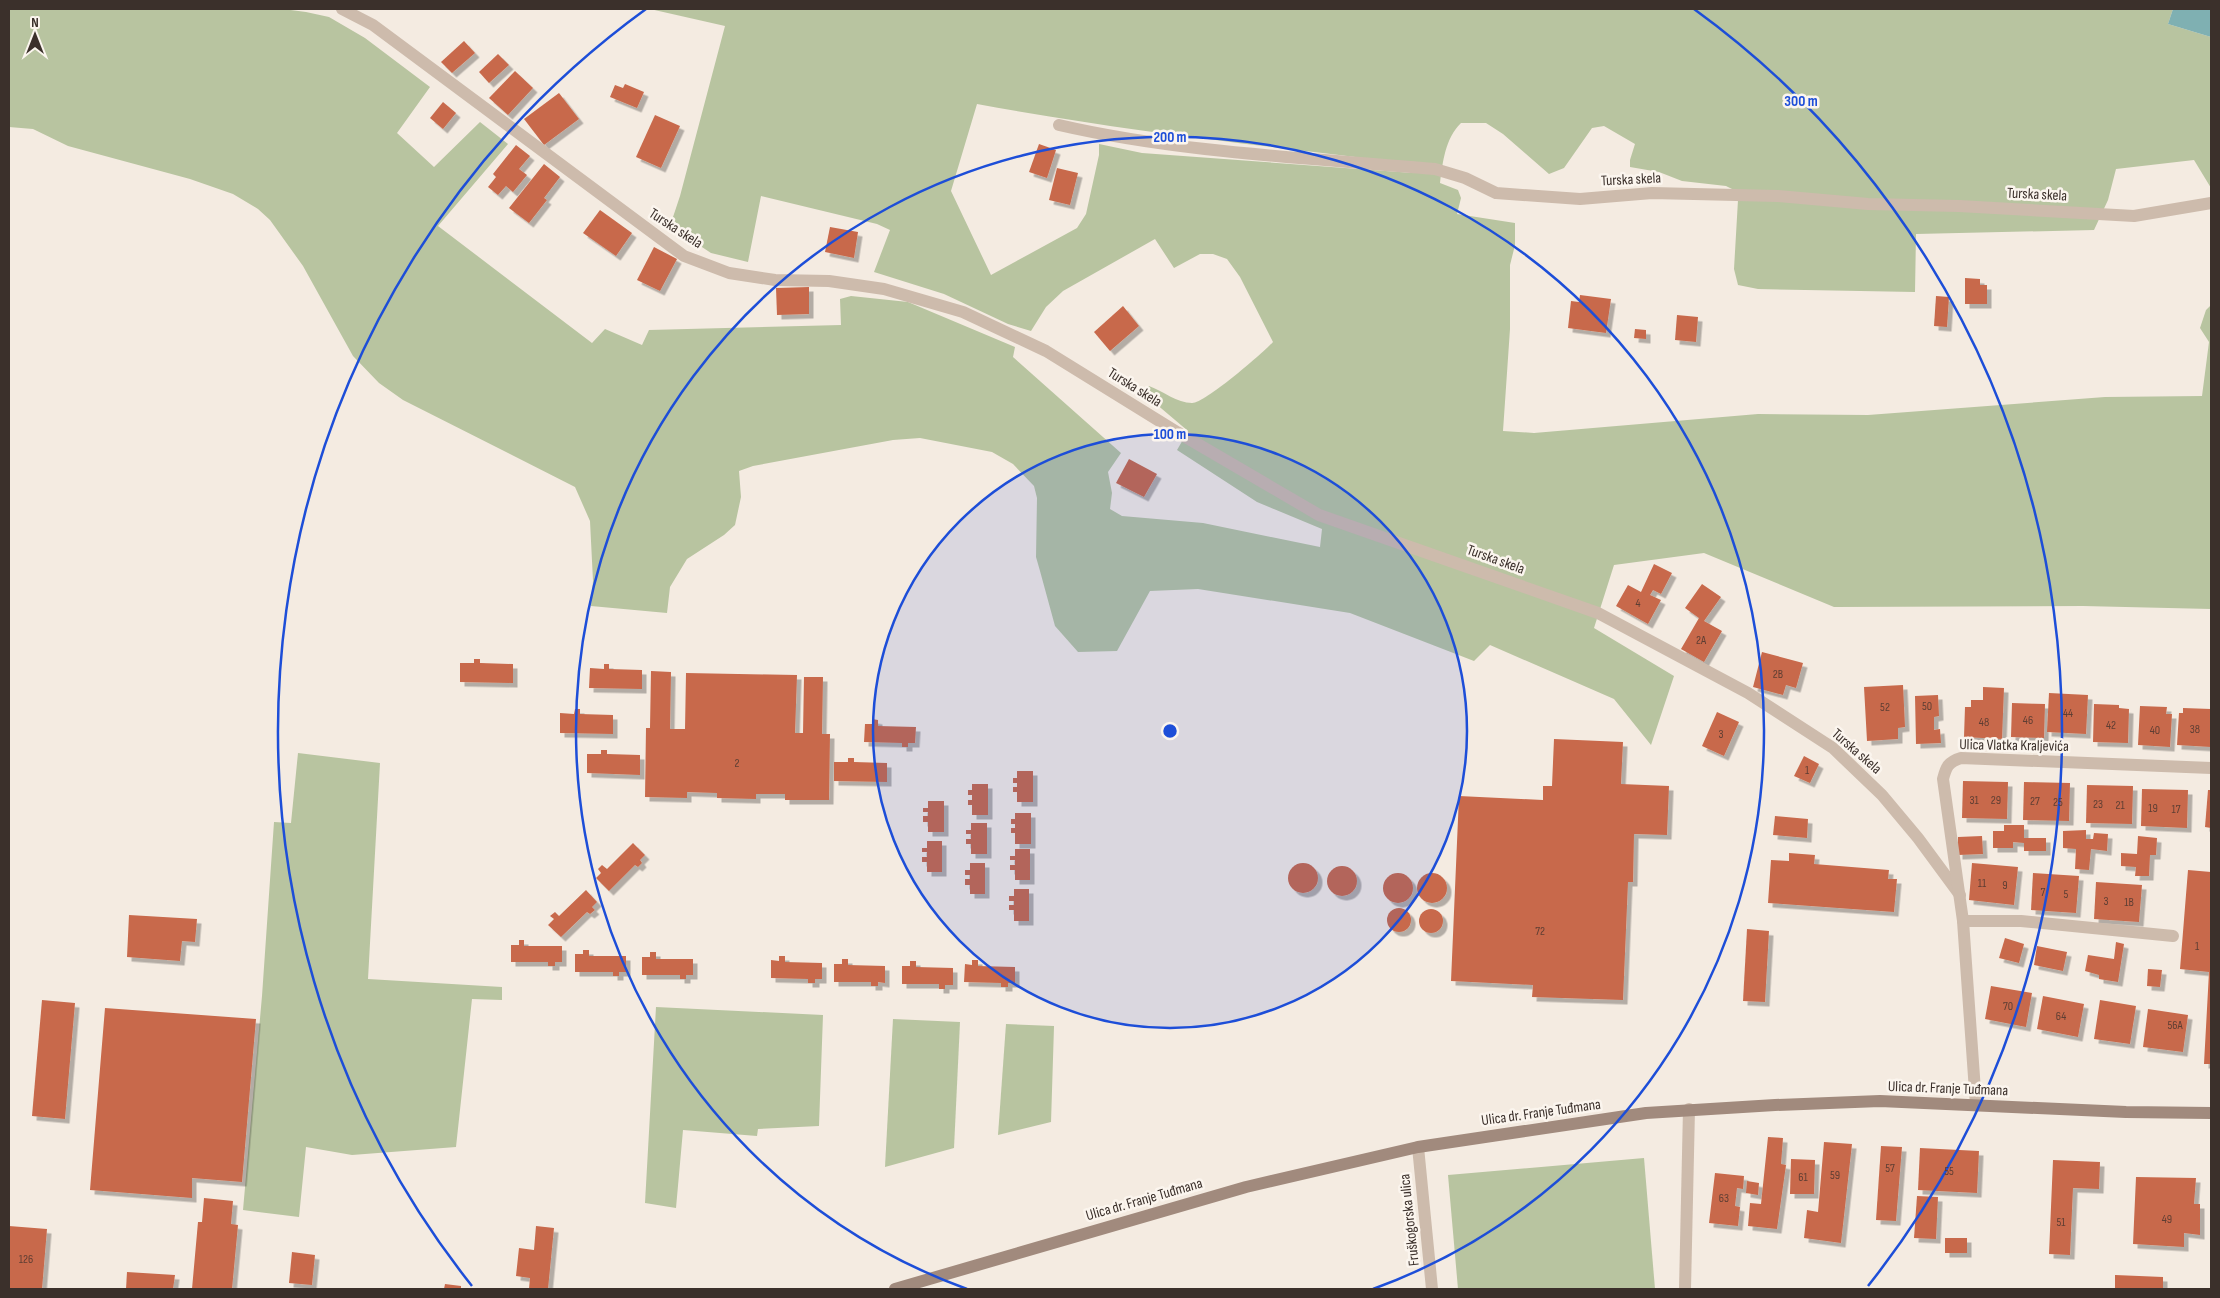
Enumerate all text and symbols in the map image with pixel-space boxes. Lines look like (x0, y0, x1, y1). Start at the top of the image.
north arrow (10, 10, 60, 60)
text: N (31, 14, 39, 31)
text: 300 m (1784, 92, 1818, 111)
text: 200 m (1153, 128, 1187, 147)
street label: Turska skela (1601, 168, 1662, 191)
street label: Turska skela (2006, 183, 2068, 206)
street label: Turska skela (645, 204, 706, 253)
street label: Turska skela (1104, 363, 1165, 412)
text: 100 m (1154, 425, 1186, 444)
street label: Turska skela (1464, 540, 1528, 579)
house number: 4 (1635, 596, 1641, 611)
house number: 2A (1696, 633, 1707, 648)
house number: 2B (1773, 667, 1783, 682)
house number: 50 (1922, 699, 1932, 714)
house number: 52 (1880, 700, 1890, 715)
house number: 44 (2063, 706, 2073, 721)
house number: 46 (2023, 713, 2033, 728)
house number: 48 (1979, 715, 1989, 730)
house number: 42 (2106, 718, 2116, 733)
centre of rings (1161, 722, 1179, 740)
house number: 38 (2190, 722, 2200, 737)
house number: 40 (2150, 723, 2160, 738)
street label: Turska skela (1828, 724, 1886, 778)
house number: 3 (1718, 727, 1724, 742)
street label: Ulica Vlatka Kraljevića (1959, 735, 2069, 756)
house number: 2 (735, 756, 740, 771)
house number: 1 (1805, 763, 1810, 778)
house number: 31 (1969, 793, 1979, 808)
house number: 29 (1991, 793, 2001, 808)
house number: 27 (2030, 794, 2040, 809)
house number: 25 (2053, 795, 2063, 810)
house number: 23 (2093, 797, 2103, 812)
house number: 21 (2115, 798, 2125, 813)
house number: 19 (2148, 801, 2158, 816)
house number: 17 (2172, 802, 2181, 817)
house number: 11 (1978, 876, 1987, 891)
house number: 9 (2002, 878, 2008, 893)
house number: 7 (2041, 885, 2046, 900)
house number: 5 (2064, 887, 2069, 902)
house number: 3 (2103, 894, 2109, 909)
house number: 1B (2124, 895, 2134, 910)
house number: 72 (1535, 924, 1545, 939)
house number: 1 (2195, 939, 2200, 954)
house number: 70 (2003, 999, 2013, 1014)
house number: 64 (2056, 1009, 2066, 1024)
house number: 56A (2167, 1018, 2183, 1033)
street label: Ulica dr. Franje Tuđmana (1887, 1077, 2009, 1100)
street label: Ulica dr. Franje Tuđmana (1480, 1095, 1602, 1130)
house number: 57 (1885, 1161, 1895, 1176)
house number: 55 (1944, 1164, 1954, 1179)
house number: 59 (1830, 1168, 1840, 1183)
house number: 61 (1798, 1170, 1809, 1185)
street label: Fruškogorska ulica (1395, 1173, 1424, 1267)
street label: Ulica dr. Franje Tuđmana (1084, 1174, 1205, 1225)
house number: 63 (1719, 1191, 1729, 1206)
house number: 49 (2162, 1212, 2172, 1227)
house number: 51 (2056, 1215, 2066, 1230)
house number: 126 (19, 1252, 33, 1267)

